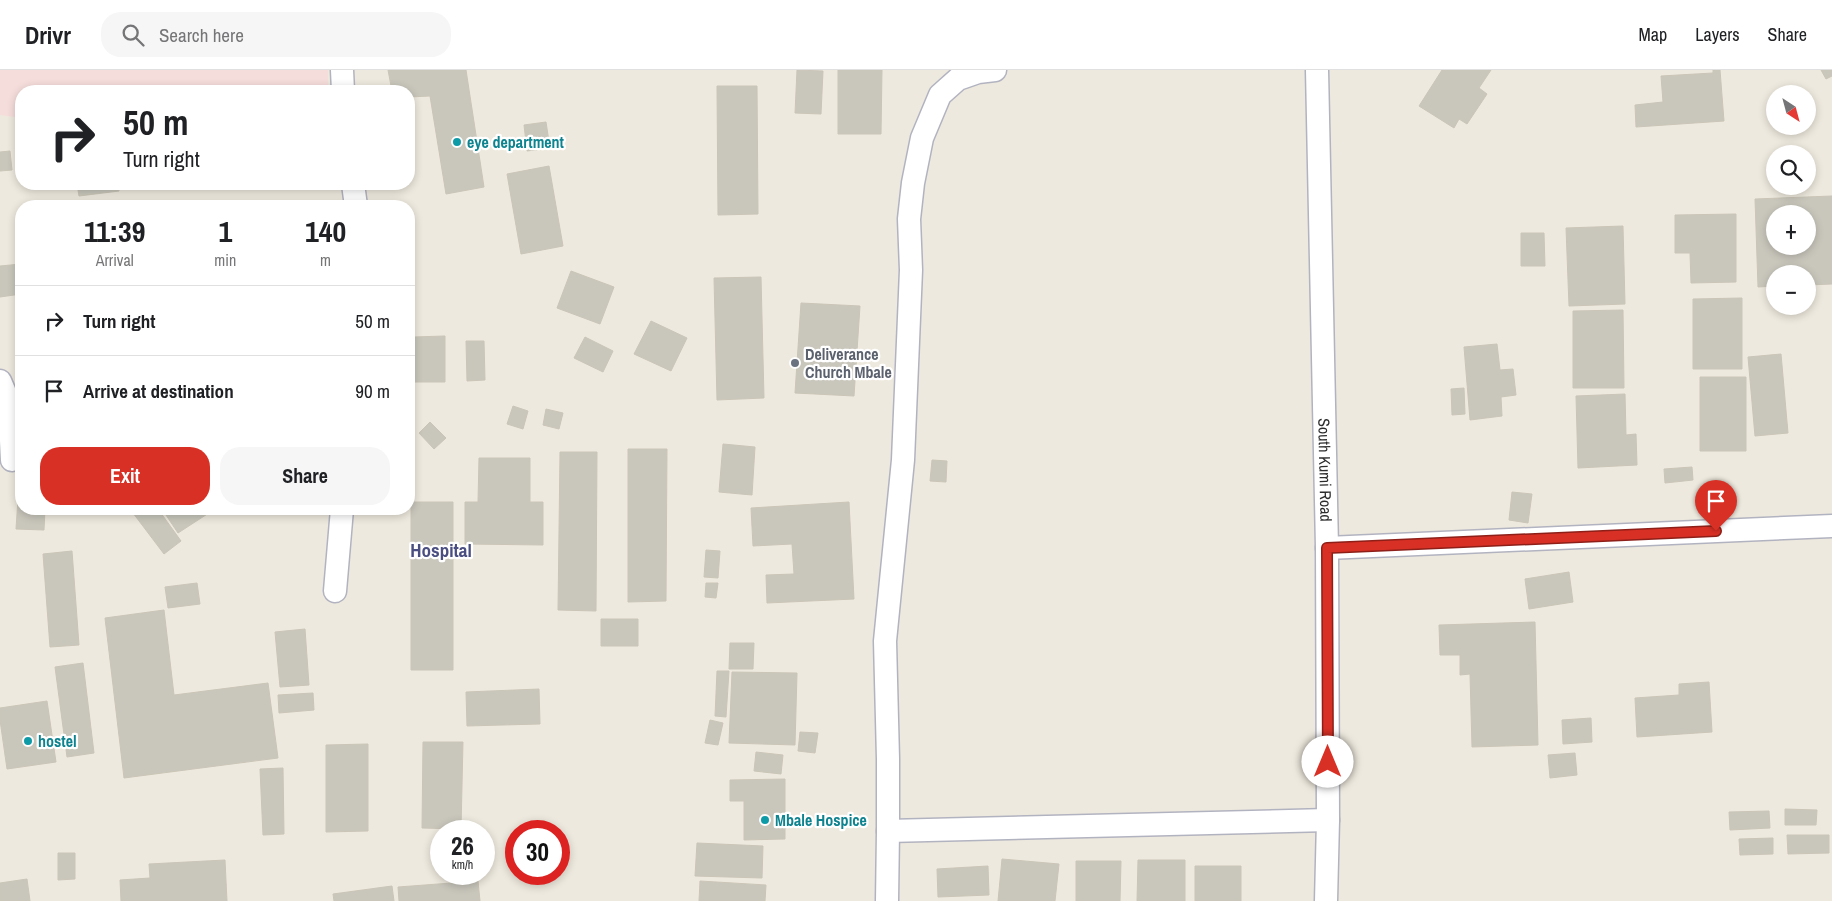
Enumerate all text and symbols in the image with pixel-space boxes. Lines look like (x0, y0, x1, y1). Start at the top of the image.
search box (101, 12, 451, 57)
text: Drivr (25, 19, 71, 51)
icon: search (119, 21, 147, 49)
text: Search here (159, 22, 244, 48)
text: Map (1639, 22, 1667, 47)
text: Layers (1695, 22, 1740, 47)
text: Share (1768, 22, 1807, 47)
north arrow (1766, 85, 1816, 135)
map controls (1766, 85, 1816, 315)
text: 50 m (123, 99, 188, 146)
icon: right (40, 105, 105, 170)
place label: eye department (467, 131, 565, 153)
marker: eye department (451, 136, 463, 148)
text: Turn right (123, 144, 200, 174)
button: search (1766, 145, 1816, 195)
button: + (1766, 205, 1816, 255)
text: 11:39 (84, 211, 145, 251)
text: 1 (218, 211, 232, 251)
text: 140 (305, 211, 346, 251)
text: Arrival (96, 249, 134, 271)
text: min (214, 249, 236, 271)
text: m (320, 249, 331, 271)
button: − (1766, 265, 1816, 315)
icon: right (40, 307, 68, 335)
text: Turn right (83, 308, 155, 334)
text: 50 m (355, 308, 390, 334)
place label: Deliverance Church Mbale (805, 343, 892, 383)
marker: Deliverance Church Mbale (789, 357, 801, 369)
icon: arrive (40, 377, 68, 405)
text: Arrive at destination (83, 378, 234, 404)
text: 90 m (355, 378, 390, 404)
street label: South Kumi Road (1313, 418, 1337, 522)
button: Exit (40, 447, 210, 505)
button: Share (220, 447, 390, 505)
pin (1695, 480, 1737, 531)
icon: arrive (1702, 487, 1730, 515)
district label: Hospital (410, 537, 472, 563)
place label: hostel (38, 730, 77, 752)
marker: hostel (22, 735, 34, 747)
position arrow (1301, 735, 1353, 787)
place label: Mbale Hospice (775, 809, 867, 831)
marker: Mbale Hospice (759, 814, 771, 826)
speed limit sign: 30 (505, 820, 570, 885)
text: 26 (451, 829, 474, 863)
text: km/h (452, 857, 473, 873)

